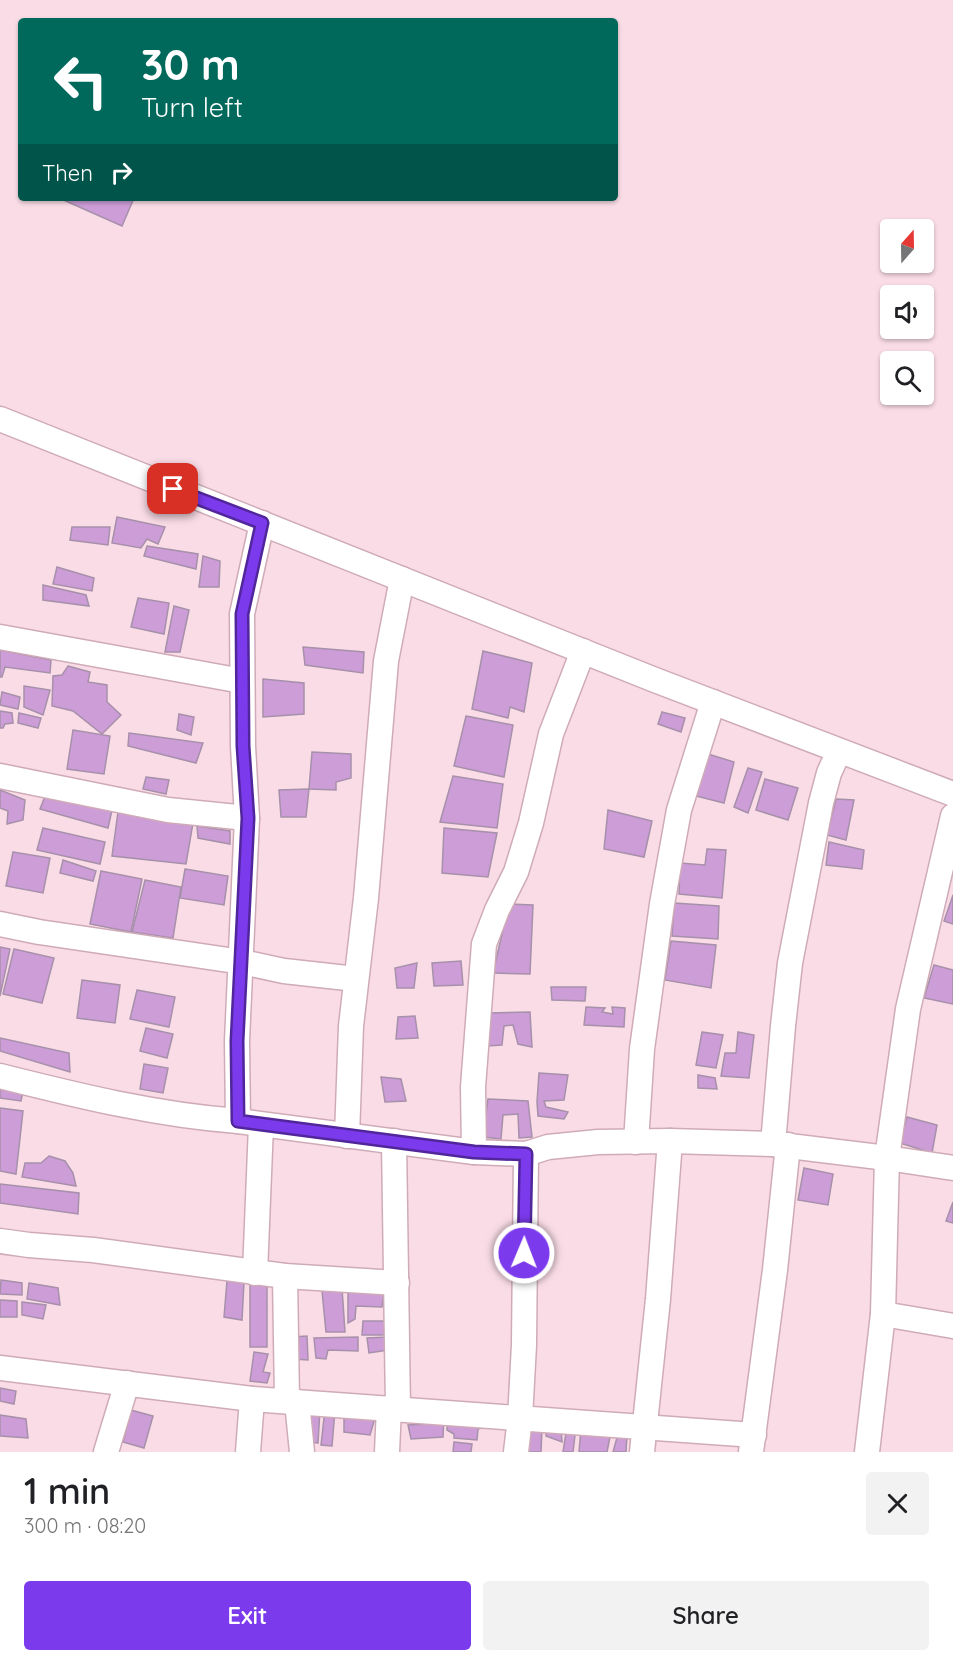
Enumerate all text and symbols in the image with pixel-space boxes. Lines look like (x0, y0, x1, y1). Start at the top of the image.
text: 30 m (141, 38, 240, 91)
icon: left (42, 42, 120, 120)
text: Turn left (141, 90, 243, 124)
icon: right (105, 156, 138, 189)
text: Then (42, 159, 93, 187)
north arrow (880, 219, 934, 273)
map controls (880, 219, 934, 405)
button: sound (880, 285, 934, 339)
button: search (880, 351, 934, 405)
pin (147, 463, 198, 514)
icon: arrive (156, 472, 189, 505)
position arrow (492, 1221, 556, 1285)
text: 1 min (24, 1468, 110, 1513)
button: close (866, 1472, 929, 1535)
text: 300 m · 08:20 (24, 1513, 146, 1538)
button: Exit (24, 1581, 471, 1650)
button: Share (483, 1581, 929, 1650)

